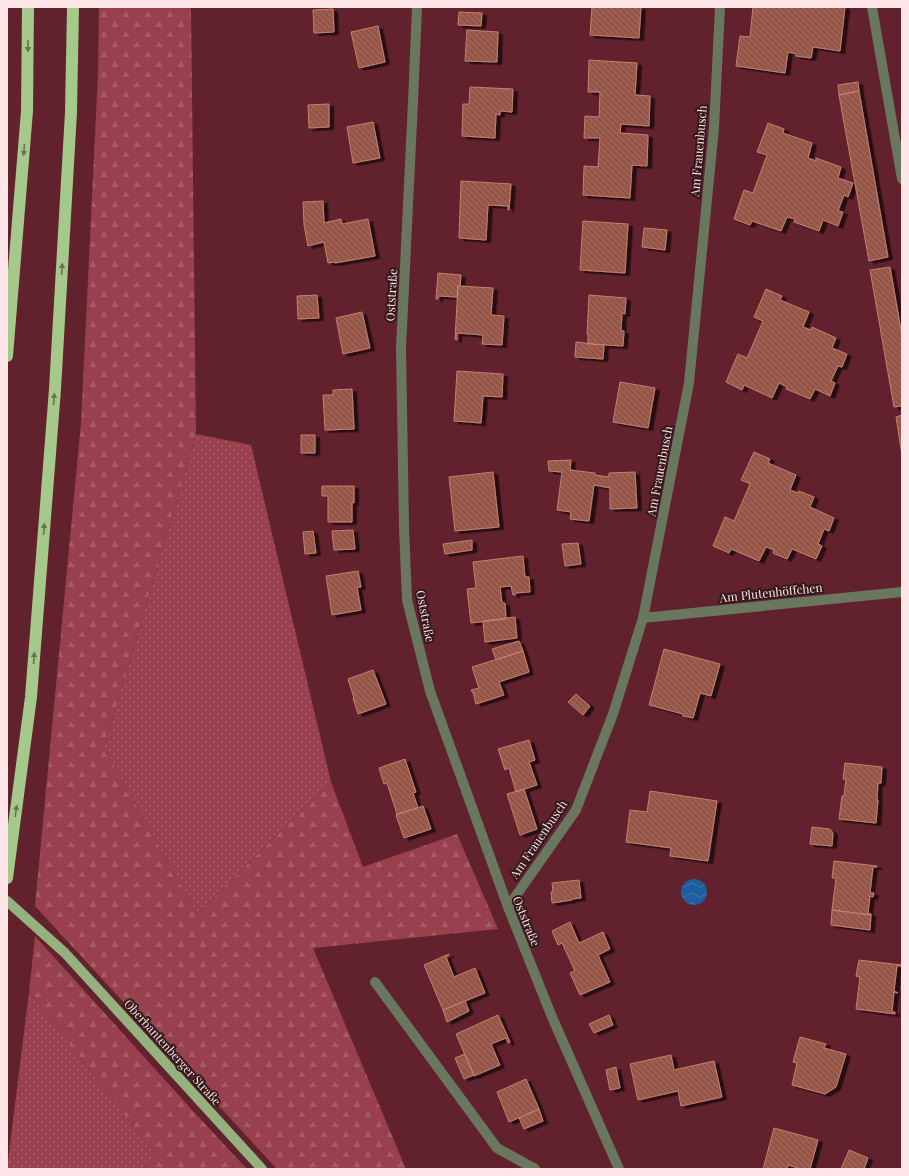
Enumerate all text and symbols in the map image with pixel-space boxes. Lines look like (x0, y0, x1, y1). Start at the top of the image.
one-way arrow (25, 40, 31, 53)
street label: Am Frauenbusch (686, 105, 710, 198)
one-way arrow (20, 144, 27, 156)
one-way arrow (58, 263, 65, 275)
street label: Oststraße (382, 268, 400, 322)
one-way arrow (50, 393, 57, 405)
street label: Am Frauenbusch (642, 425, 676, 518)
one-way arrow (40, 522, 47, 535)
street label: Am Plutenhöffchen (718, 579, 823, 605)
street label: Oststraße (413, 589, 439, 643)
one-way arrow (30, 652, 37, 664)
street label: Am Frauenbusch (505, 797, 570, 882)
one-way arrow (13, 805, 19, 817)
street label: Oststraße (510, 894, 544, 948)
street label: Oberbantenberger Straße (121, 995, 225, 1109)

